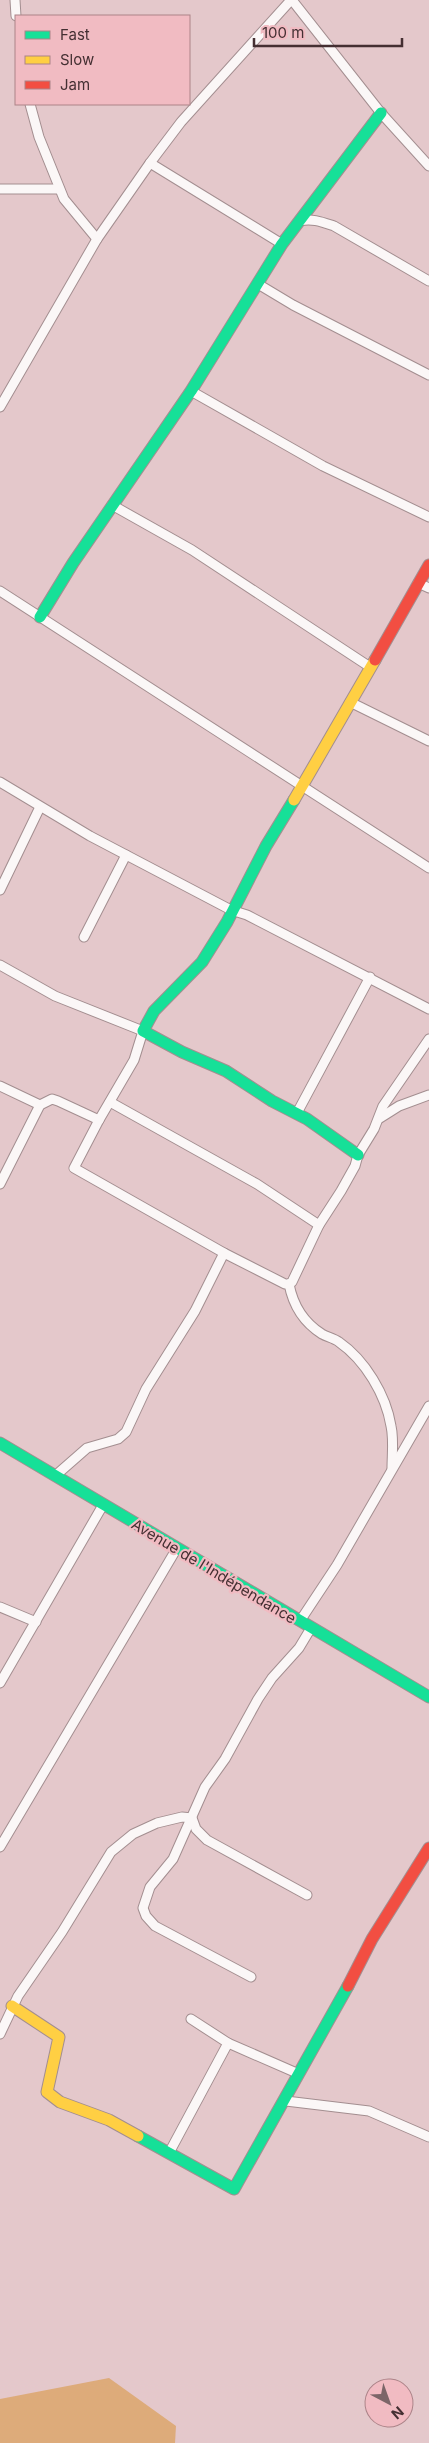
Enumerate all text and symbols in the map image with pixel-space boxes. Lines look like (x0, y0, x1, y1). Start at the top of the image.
legend (15, 15, 190, 105)
scale bar (254, 15, 402, 47)
text: 100 m (262, 23, 304, 42)
text: Fast (60, 25, 90, 44)
text: Slow (60, 50, 94, 69)
text: Jam (60, 75, 90, 94)
street label: Avenue de l'Indépendance (128, 1514, 300, 1628)
north arrow (364, 2378, 414, 2428)
text: N (388, 2403, 407, 2423)

